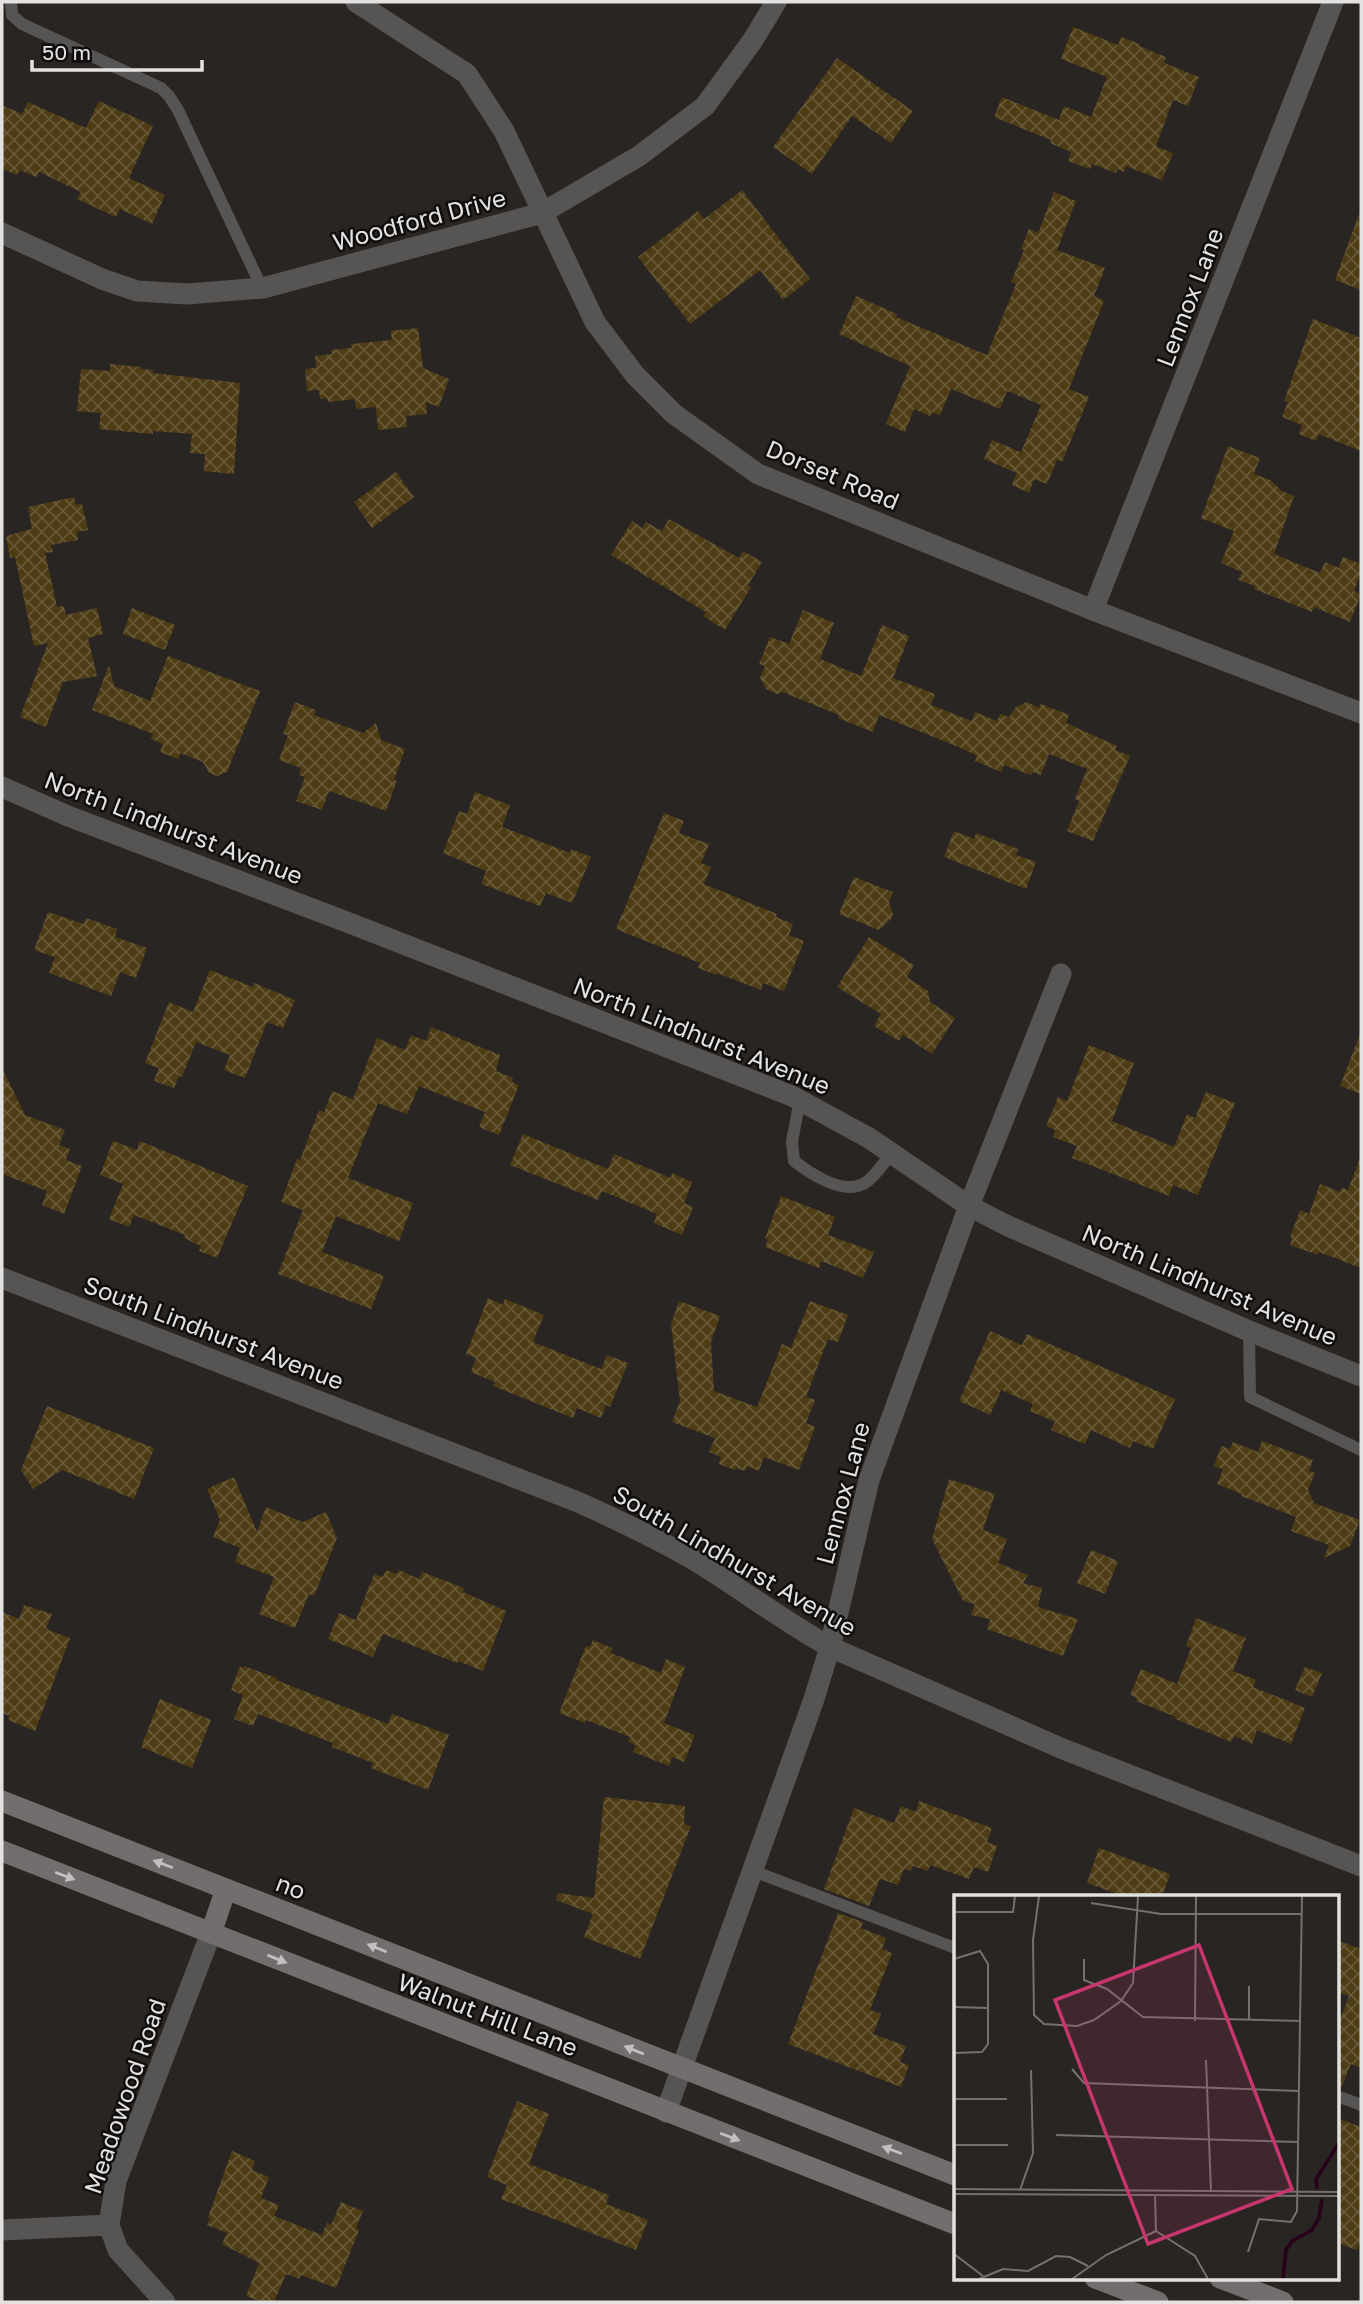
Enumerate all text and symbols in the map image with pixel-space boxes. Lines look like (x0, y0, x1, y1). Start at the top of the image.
scale bar (32, 28, 201, 72)
text: 50 m (42, 39, 91, 65)
street label: Woodford Drive (329, 182, 509, 256)
street label: Lennox Lane (1149, 224, 1229, 370)
street label: Dorset Road (762, 433, 904, 515)
street label: North Lindhurst Avenue (41, 764, 307, 890)
street label: North Lindhurst Avenue (569, 970, 835, 1100)
street label: North Lindhurst Avenue (1078, 1217, 1342, 1351)
street label: South Lindhurst Avenue (80, 1269, 348, 1395)
street label: Lennox Lane (809, 1419, 875, 1567)
street label: South Lindhurst Avenue (608, 1478, 862, 1642)
one-way arrow (152, 1859, 173, 1870)
street label: no (272, 1867, 310, 1905)
one-way arrow (55, 1870, 76, 1881)
inset map (954, 1895, 1338, 2280)
one-way arrow (366, 1943, 387, 1954)
one-way arrow (267, 1954, 288, 1965)
street label: Walnut Hill Lane (394, 1966, 582, 2062)
street label: Meadowood Road (77, 1995, 171, 2197)
one-way arrow (623, 2044, 644, 2055)
one-way arrow (719, 2131, 740, 2142)
one-way arrow (881, 2145, 902, 2156)

